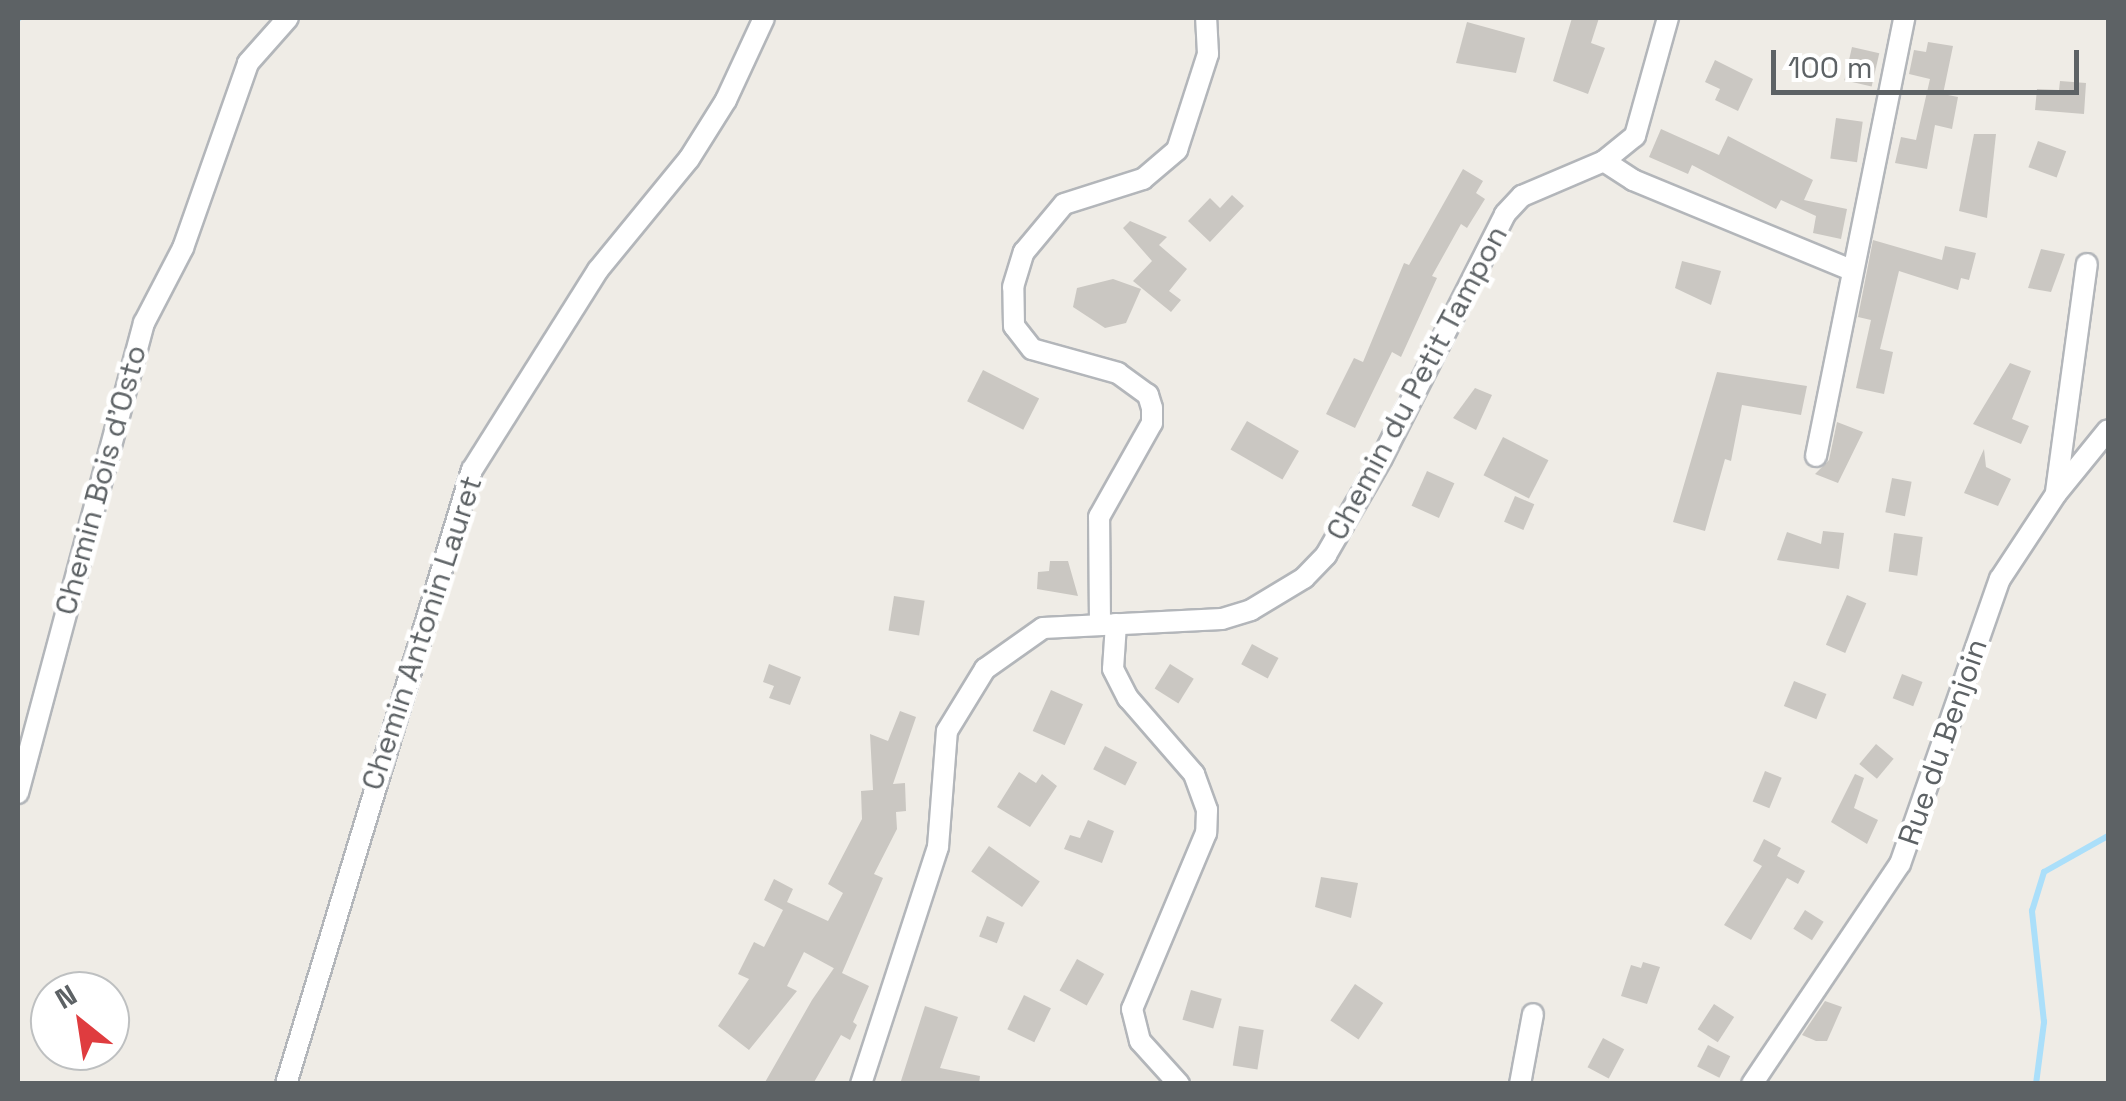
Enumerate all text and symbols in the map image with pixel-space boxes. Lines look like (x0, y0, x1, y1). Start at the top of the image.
scale bar (1776, 30, 2084, 92)
text: 100 m (1788, 48, 1873, 87)
street label: Chemin du Petit Tampon (1319, 219, 1515, 547)
street label: Chemin Bois d'Osto (48, 341, 154, 619)
street label: Chemin Antonin Lauret (354, 471, 490, 795)
street label: Rue du Benjoin (1891, 634, 1995, 850)
north arrow (30, 971, 130, 1071)
text: N (49, 976, 83, 1017)

